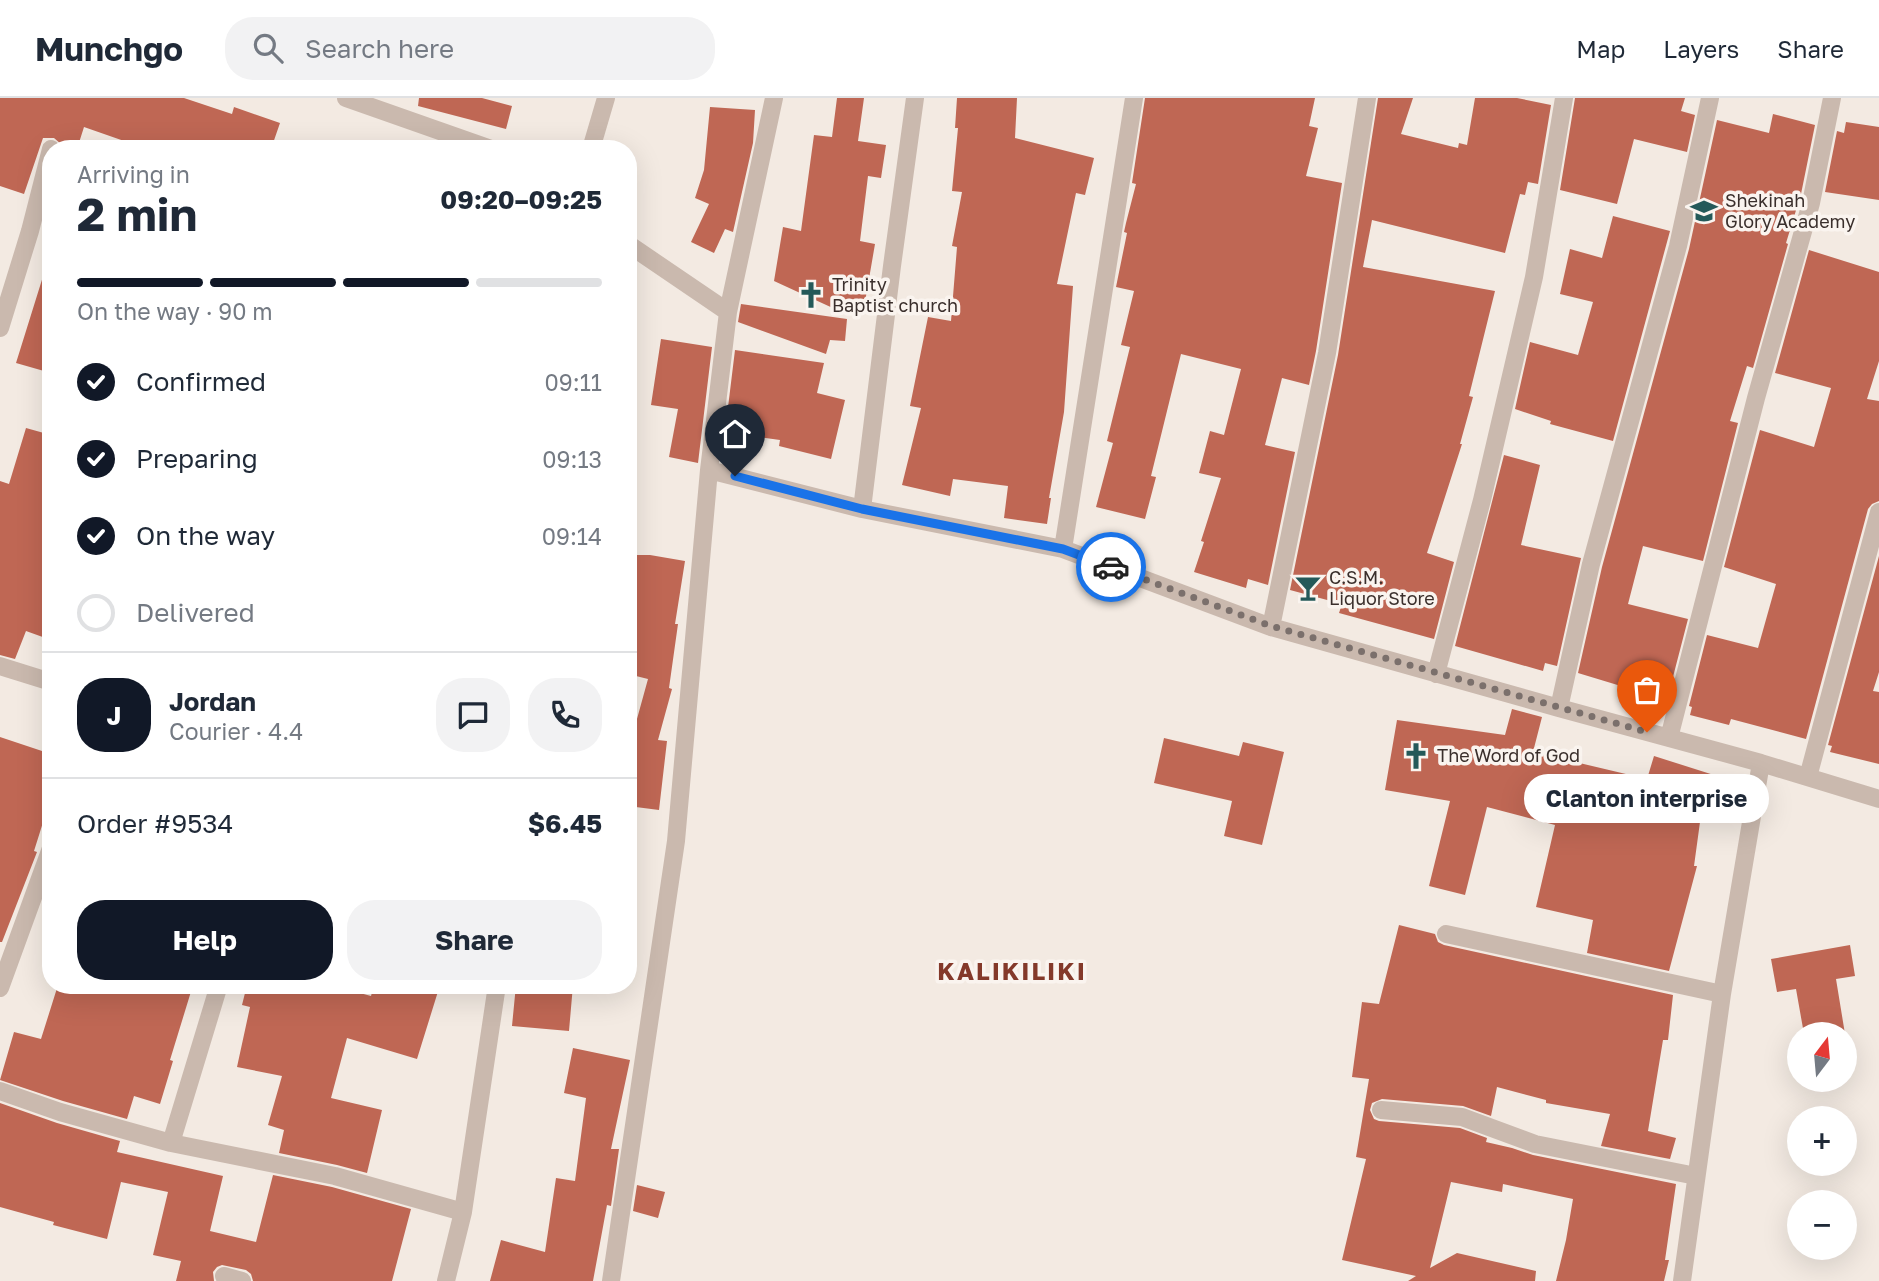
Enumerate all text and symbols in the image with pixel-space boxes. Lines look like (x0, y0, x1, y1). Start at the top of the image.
search box (225, 17, 715, 80)
text: Munchgo (35, 29, 183, 68)
icon: search (249, 29, 287, 67)
text: Search here (305, 33, 454, 64)
text: Map (1576, 34, 1625, 63)
text: Layers (1663, 34, 1739, 63)
text: Share (1777, 34, 1844, 63)
text: Arriving in (77, 160, 190, 188)
text: 09:20–09:25 (440, 184, 602, 215)
text: 2 min (77, 186, 197, 241)
place label: Shekinah Glory Academy (1725, 189, 1855, 232)
school or university icon: Shekinah Glory Academy (1689, 196, 1719, 226)
place label: Trinity Baptist church (832, 273, 958, 316)
church icon: Trinity Baptist church (796, 280, 826, 310)
text: On the way · 90 m (77, 297, 273, 325)
icon: check (77, 363, 115, 401)
text: Confirmed (136, 366, 266, 397)
text: 09:11 (545, 368, 602, 396)
pin (705, 404, 765, 476)
icon: home (716, 415, 754, 453)
icon: check (77, 440, 115, 478)
text: Preparing (136, 443, 258, 474)
text: 09:13 (542, 445, 602, 473)
icon: check (77, 517, 115, 555)
text: On the way (136, 520, 275, 551)
text: 09:14 (542, 522, 602, 550)
courier (1076, 532, 1146, 602)
icon: car (1092, 548, 1130, 586)
place label: C.S.M. Liquor Store (1329, 566, 1435, 609)
bar icon: C.S.M. Liquor Store (1293, 573, 1323, 603)
text: Delivered (136, 597, 255, 628)
pin (1617, 660, 1677, 732)
icon: bag (1628, 671, 1666, 709)
button: chat (436, 678, 510, 752)
button: phone (528, 678, 602, 752)
text: Jordan (169, 686, 256, 717)
text: J (107, 700, 121, 731)
text: Courier · 4.4 (169, 717, 303, 745)
church icon: The Word of God (1401, 741, 1431, 771)
place label: The Word of God (1437, 744, 1580, 766)
callout: Clanton interprise (1524, 774, 1770, 823)
text: Clanton interprise (1546, 784, 1747, 812)
text: Order #9534 (77, 808, 233, 839)
text: $6.45 (528, 808, 602, 839)
button: Help (77, 900, 333, 980)
button: Share (347, 900, 602, 980)
district label: KALIKILIKI (937, 956, 1087, 985)
north arrow (1787, 1022, 1857, 1092)
map controls (1787, 1022, 1857, 1260)
button: + (1787, 1106, 1857, 1176)
button: − (1787, 1190, 1857, 1260)

